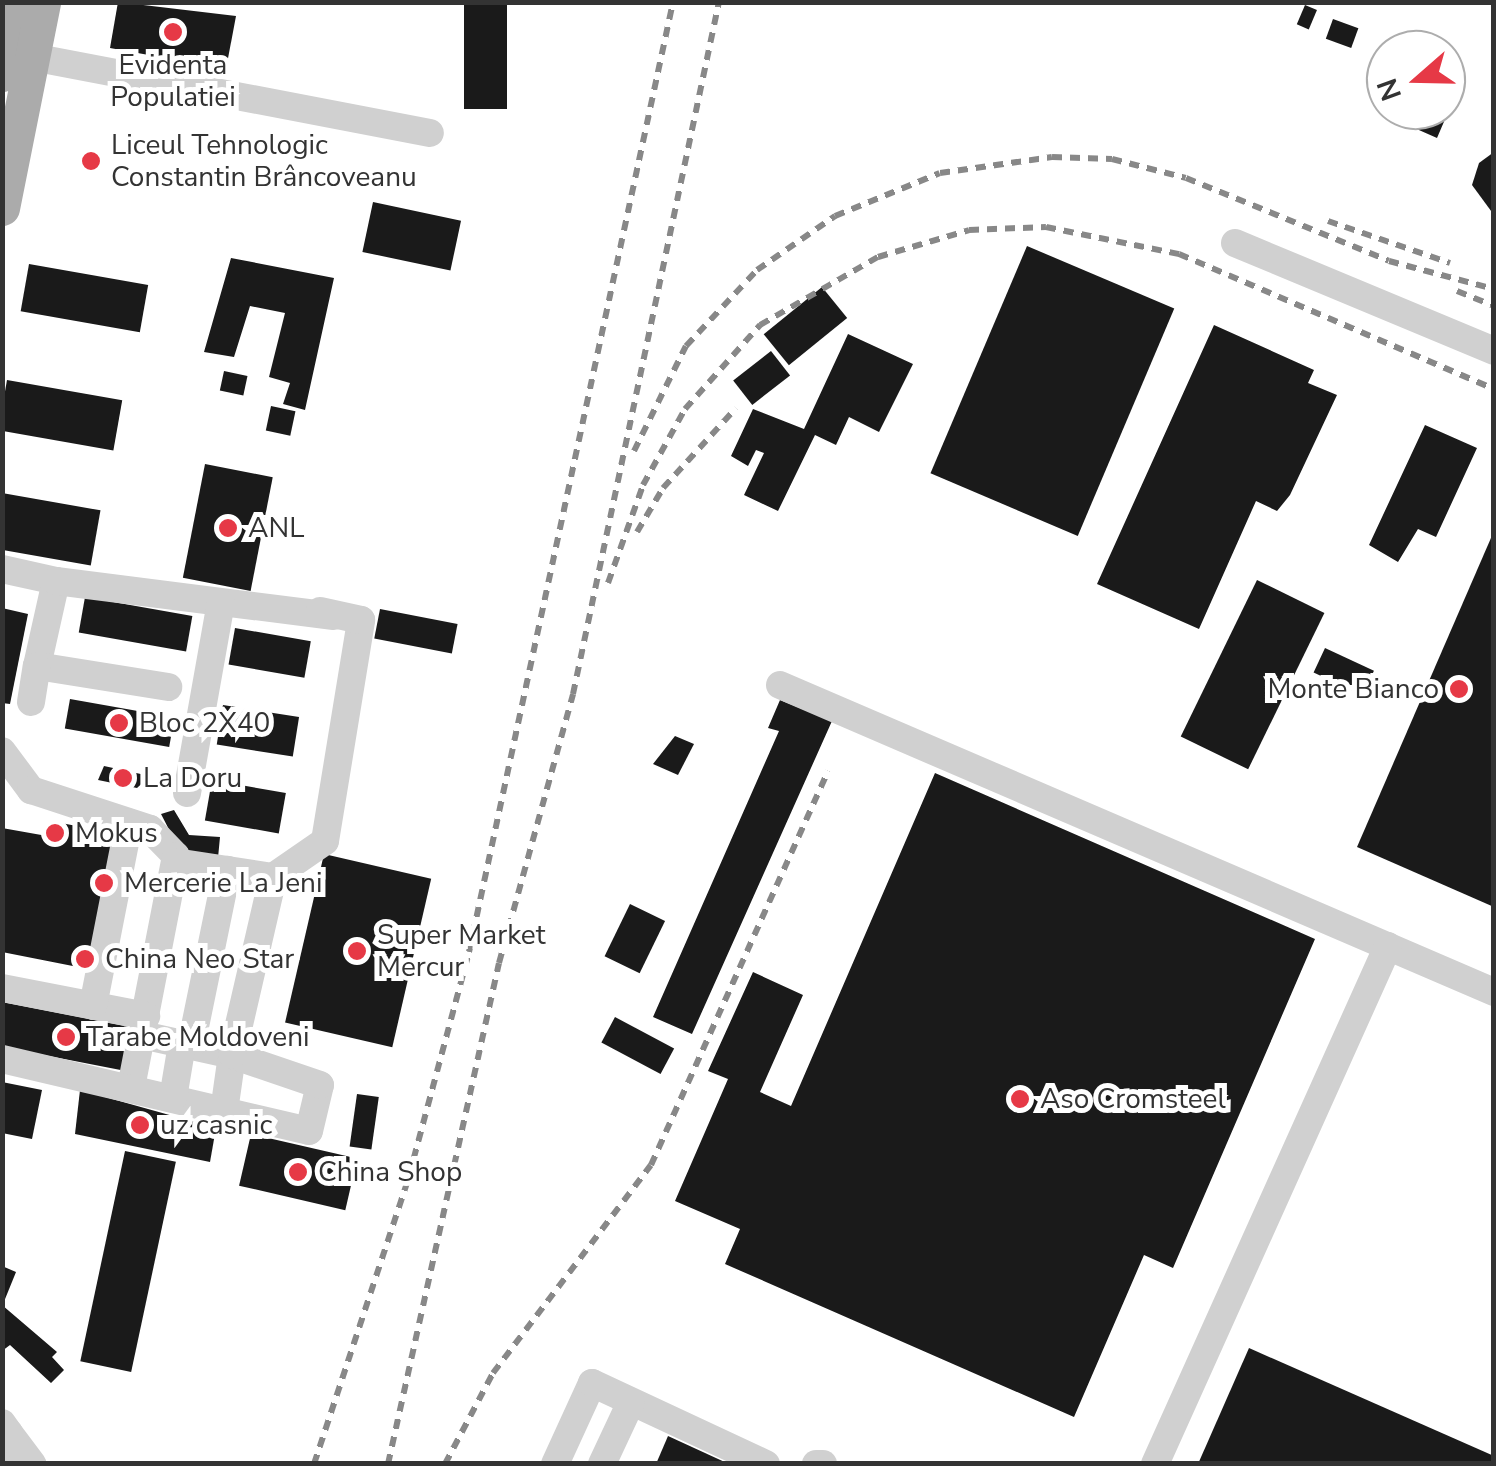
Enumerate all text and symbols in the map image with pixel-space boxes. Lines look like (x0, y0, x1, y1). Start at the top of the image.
marker: Evidenta Populatiei (162, 21, 184, 43)
north arrow (1366, 30, 1466, 130)
place label: Evidenta Populatiei (110, 48, 236, 114)
text: N (1368, 73, 1411, 106)
place label: Liceul Tehnologic Constantin Brâncoveanu (111, 128, 417, 194)
marker: Liceul Tehnologic Constantin Brâncoveanu (80, 150, 102, 172)
place label: ANL (248, 511, 304, 545)
marker: ANL (217, 517, 239, 539)
place label: Monte Bianco (1267, 672, 1439, 706)
marker: Monte Bianco (1448, 678, 1470, 700)
place label: Bloc 2X40 (139, 706, 270, 740)
marker: Bloc 2X40 (108, 712, 130, 734)
place label: La Doru (143, 761, 242, 795)
marker: La Doru (112, 767, 134, 789)
place label: Mokus (75, 816, 158, 850)
marker: Mokus (44, 822, 66, 844)
place label: Mercerie La Jeni (124, 866, 322, 900)
marker: Mercerie La Jeni (93, 872, 115, 894)
place label: Super Market Mercur (377, 918, 546, 984)
marker: Super Market Mercur (346, 940, 368, 962)
place label: China Neo Star (105, 942, 294, 976)
marker: China Neo Star (74, 948, 96, 970)
place label: Tarabe Moldoveni (86, 1020, 310, 1054)
marker: Tarabe Moldoveni (55, 1026, 77, 1048)
place label: Aso Cromsteel (1040, 1082, 1226, 1116)
marker: Aso Cromsteel (1009, 1088, 1031, 1110)
place label: uz casnic (160, 1108, 272, 1142)
marker: uz casnic (129, 1114, 151, 1136)
place label: China Shop (318, 1155, 462, 1189)
marker: China Shop (287, 1161, 309, 1183)

